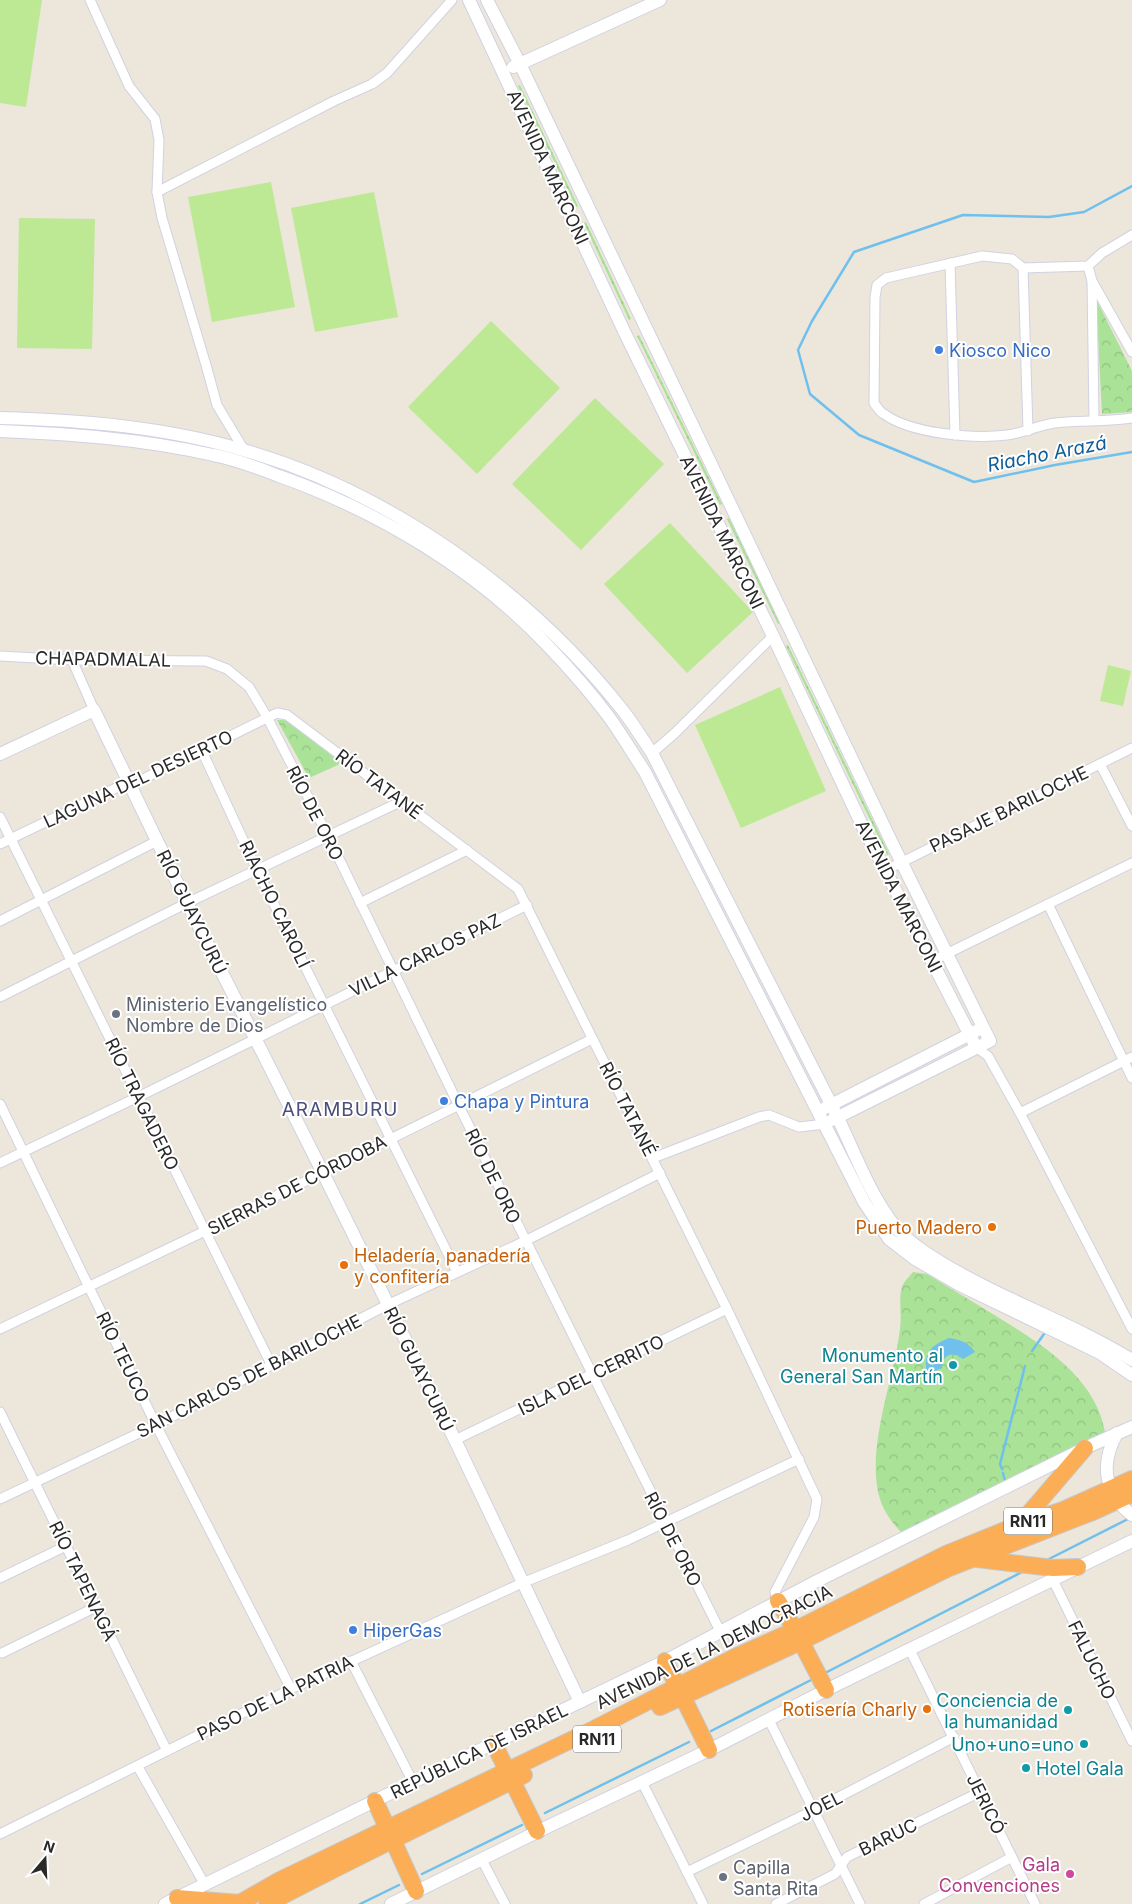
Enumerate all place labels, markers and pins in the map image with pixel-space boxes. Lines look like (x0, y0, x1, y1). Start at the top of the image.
place label: Kiosco Nico (949, 340, 1051, 361)
marker: Kiosco Nico (933, 344, 945, 356)
place label: Ministerio Evangelístico Nombre de Dios (126, 994, 327, 1036)
marker: Ministerio Evangelístico Nombre de Dios (110, 1008, 122, 1020)
place label: Chapa y Pintura (454, 1091, 589, 1112)
marker: Chapa y Pintura (438, 1095, 450, 1107)
place label: Puerto Madero (856, 1217, 982, 1238)
marker: Puerto Madero (986, 1221, 998, 1233)
place label: Heladería, panadería y confitería (354, 1245, 531, 1287)
marker: Heladería, panadería y confitería (338, 1259, 350, 1271)
place label: Monumento al General San Martín (780, 1345, 943, 1387)
marker: Monumento al General San Martín (947, 1359, 959, 1371)
place label: HiperGas (363, 1620, 442, 1641)
marker: HiperGas (347, 1624, 359, 1636)
place label: Conciencia de la humanidad (936, 1690, 1058, 1732)
place label: Rotisería Charly (783, 1699, 917, 1720)
marker: Rotisería Charly (921, 1703, 933, 1715)
marker: Conciencia de la humanidad (1062, 1704, 1074, 1716)
place label: Uno+uno=uno (951, 1734, 1074, 1755)
marker: Uno+uno=uno (1078, 1738, 1090, 1750)
place label: Hotel Gala (1036, 1758, 1124, 1779)
marker: Hotel Gala (1020, 1762, 1032, 1774)
place label: Gala Convenciones (939, 1854, 1060, 1896)
place label: Capilla Santa Rita (733, 1857, 818, 1899)
marker: Gala Convenciones (1064, 1868, 1076, 1880)
marker: Capilla Santa Rita (717, 1871, 729, 1883)

